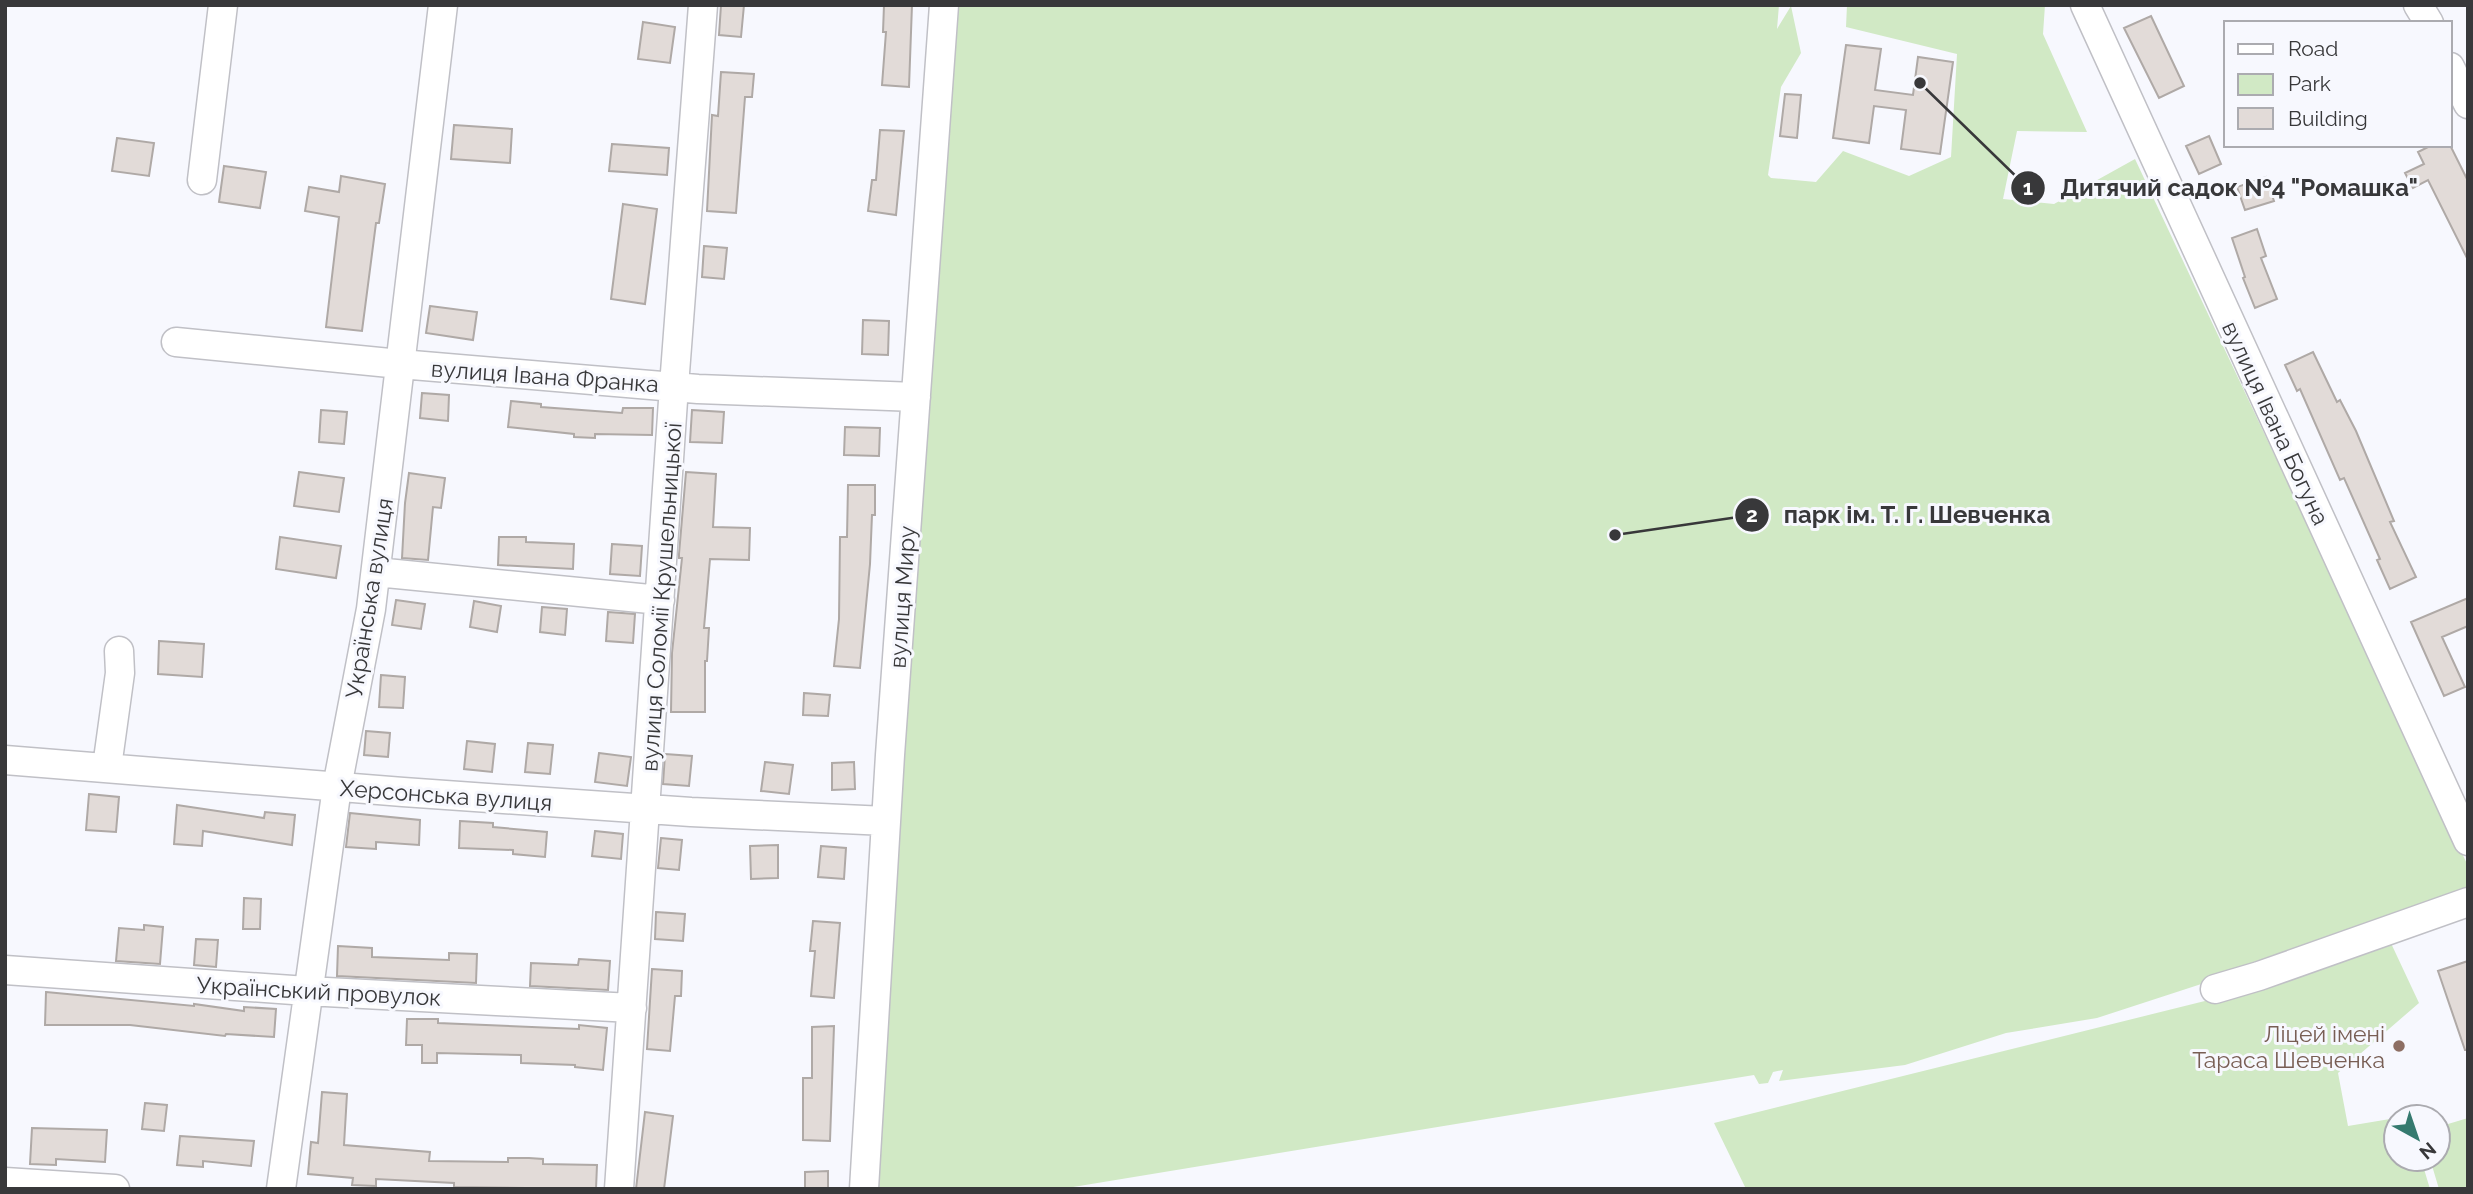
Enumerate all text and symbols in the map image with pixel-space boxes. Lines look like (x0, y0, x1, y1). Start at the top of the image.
legend (2224, 21, 2452, 147)
text: Road (2288, 36, 2338, 61)
text: Park (2288, 71, 2331, 96)
text: Building (2288, 106, 2368, 131)
callout: Дитячий садок №4 "Ромашка" (2011, 165, 2432, 210)
text: Дитячий садок №4 "Ромашка" (2060, 173, 2418, 202)
text: 1 (2023, 175, 2033, 200)
street label: вулиця Івана Богуна (2217, 317, 2335, 529)
street label: вулиця Івана Франка (430, 355, 660, 397)
street label: вулиця Соломії Крушельницької (635, 422, 687, 772)
callout: парк ім. Т. Г. Шевченка (1734, 492, 2064, 537)
street label: Українська вулиця (340, 496, 398, 700)
text: парк ім. Т. Г. Шевченка (1784, 500, 2050, 529)
text: 2 (1746, 502, 1758, 527)
street label: вулиця Миру (884, 525, 920, 669)
street label: Херсонська вулиця (339, 774, 553, 816)
street label: Український провулок (196, 971, 442, 1011)
place label: Ліцей імені Тараса Шевченка (2192, 1020, 2385, 1073)
marker: Ліцей імені Тараса Шевченка (2391, 1038, 2407, 1054)
north arrow (2382, 1103, 2452, 1173)
text: N (2415, 1138, 2441, 1164)

